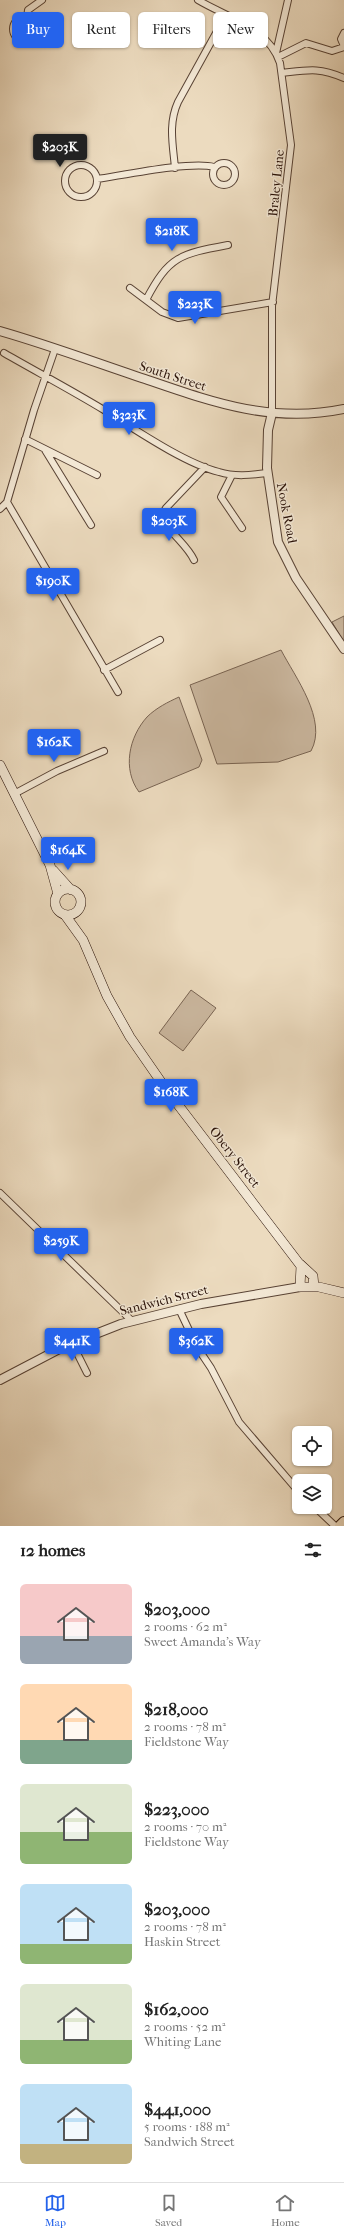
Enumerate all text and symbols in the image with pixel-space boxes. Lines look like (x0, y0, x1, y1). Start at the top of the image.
chip: Buy (12, 12, 64, 48)
chip: Rent (72, 12, 130, 48)
chip: Filters (138, 12, 205, 48)
chip: New (213, 12, 268, 48)
pin: $203K (32, 134, 88, 168)
text: $203K (42, 139, 78, 154)
street label: Braley Lane (265, 148, 287, 217)
pin: $218K (144, 218, 200, 252)
text: $218K (155, 223, 189, 238)
pin: $223K (167, 291, 223, 325)
text: $223K (177, 296, 213, 311)
street label: South Street (138, 358, 209, 394)
pin: $323K (101, 402, 157, 436)
text: $323K (112, 407, 146, 422)
street label: Nook Road (274, 482, 300, 545)
pin: $203K (141, 508, 197, 542)
text: $203K (151, 513, 187, 528)
pin: $190K (25, 568, 81, 602)
text: $190K (35, 573, 71, 588)
pin: $162K (26, 729, 82, 763)
text: $162K (37, 734, 71, 749)
pin: $164K (40, 837, 96, 871)
text: $164K (50, 842, 86, 857)
pin: $168K (143, 1079, 199, 1113)
text: $168K (154, 1084, 188, 1099)
street label: Obery Street (207, 1124, 264, 1191)
pin: $259K (33, 1228, 89, 1262)
text: $259K (43, 1233, 79, 1248)
street label: Sandwich Street (118, 1282, 210, 1318)
pin: $441K (44, 1328, 100, 1362)
pin: $362K (168, 1328, 224, 1362)
text: $441K (54, 1333, 90, 1348)
text: $362K (178, 1333, 214, 1348)
map controls (292, 1426, 332, 1514)
button: locate (292, 1426, 332, 1466)
button: layers (292, 1474, 332, 1514)
icon: filters (302, 1539, 324, 1561)
text: 12 homes (20, 1540, 85, 1560)
text: $203,000 (144, 1599, 210, 1619)
icon: home (52, 1600, 100, 1648)
text: 2 rooms · 62 m² (144, 1619, 227, 1634)
text: Sweet Amanda's Way (144, 1634, 261, 1649)
text: $218,000 (144, 1699, 208, 1719)
icon: home (52, 1700, 100, 1748)
text: 2 rooms · 78 m² (144, 1719, 226, 1734)
text: Fieldstone Way (144, 1734, 229, 1749)
text: $223,000 (144, 1799, 209, 1819)
icon: home (52, 1800, 100, 1848)
text: 2 rooms · 70 m² (144, 1819, 227, 1834)
text: Fieldstone Way (144, 1834, 229, 1849)
text: $203,000 (144, 1899, 210, 1919)
icon: home (52, 1900, 100, 1948)
text: 2 rooms · 78 m² (144, 1919, 226, 1934)
text: Haskin Street (144, 1934, 220, 1949)
text: $162,000 (144, 1999, 209, 2019)
icon: home (52, 2000, 100, 2048)
text: 2 rooms · 52 m² (144, 2019, 225, 2034)
text: Whiting Lane (144, 2034, 221, 2049)
text: $441,000 (144, 2099, 211, 2119)
icon: home (52, 2100, 100, 2148)
text: 5 rooms · 188 m² (144, 2119, 230, 2134)
text: Sandwich Street (144, 2134, 235, 2149)
tab: Map (44, 2192, 66, 2229)
tab: Saved (155, 2192, 182, 2229)
tab: Home (271, 2192, 300, 2229)

